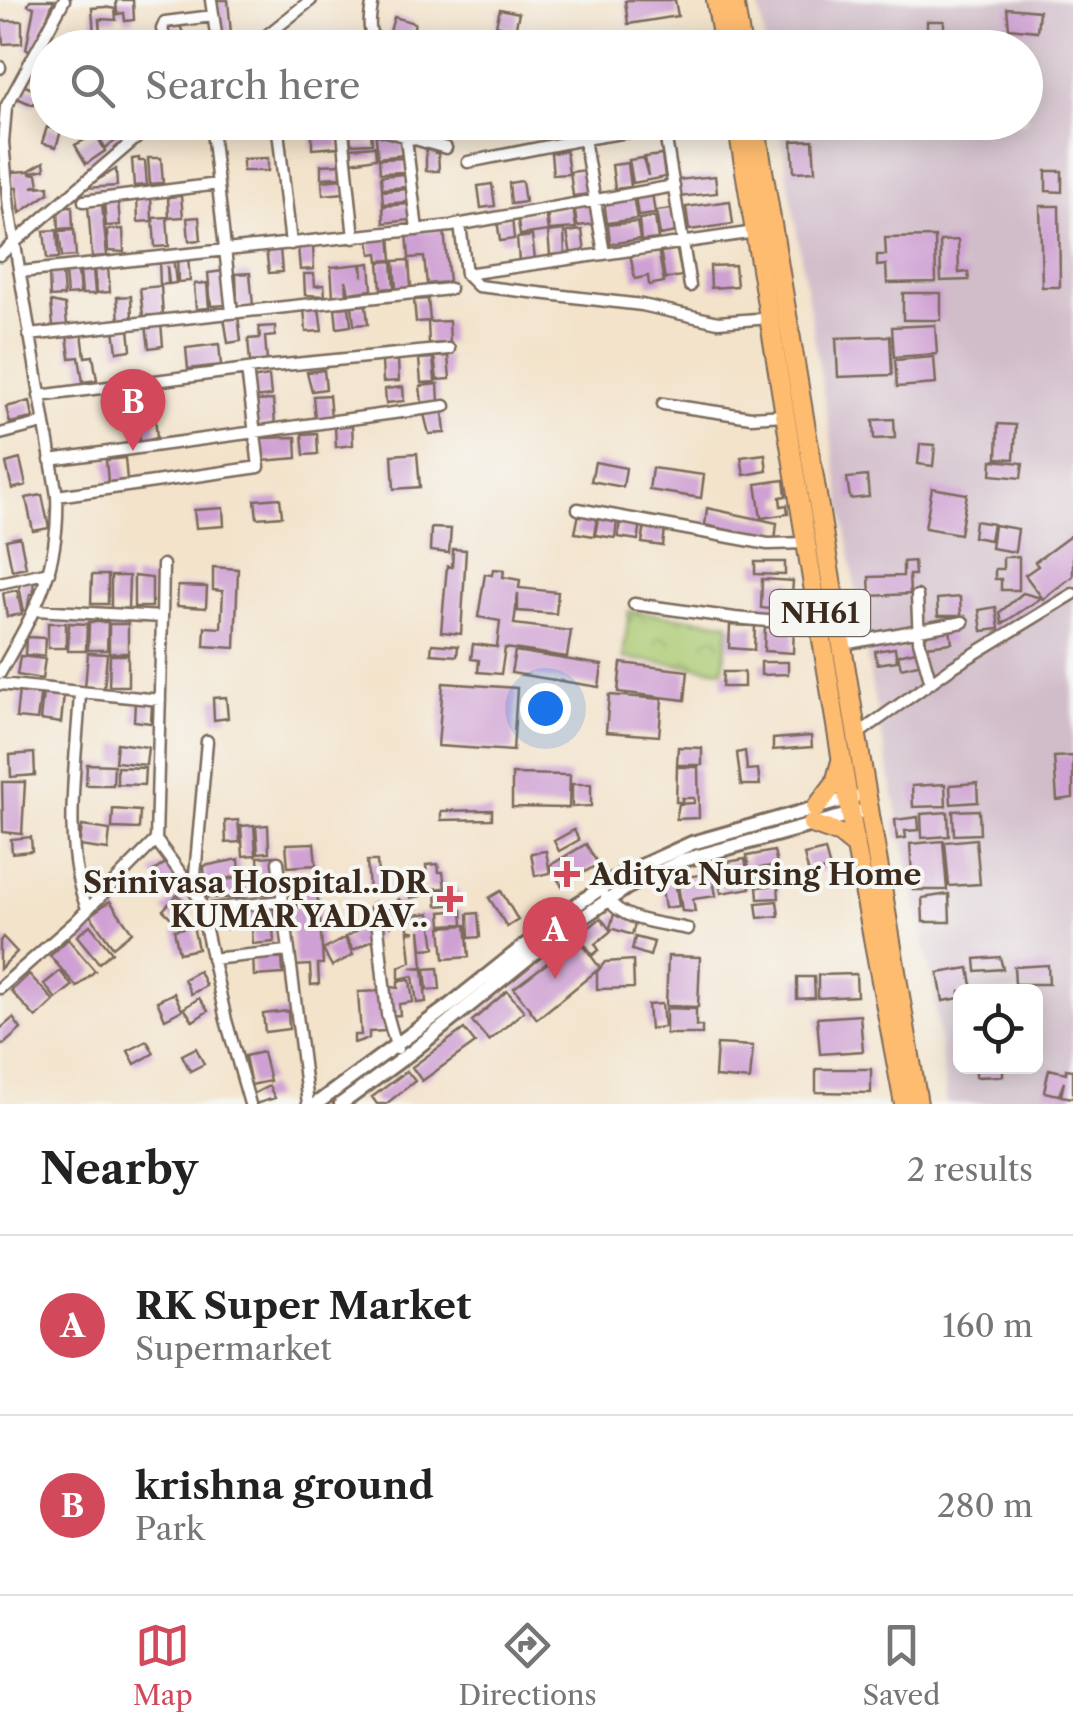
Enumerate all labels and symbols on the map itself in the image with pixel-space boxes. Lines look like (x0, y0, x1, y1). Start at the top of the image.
pin: B (100, 368, 166, 451)
road number: NH61 (770, 590, 870, 636)
your location (520, 683, 571, 734)
place label: Aditya Nursing Home (589, 856, 922, 893)
marker: Aditya Nursing Home (554, 861, 580, 887)
place label: Srinivasa Hospital..DR KUMAR YADAV.. (83, 864, 430, 935)
marker: Srinivasa Hospital..DR KUMAR YADAV.. (437, 886, 463, 912)
pin: A (522, 896, 588, 979)

